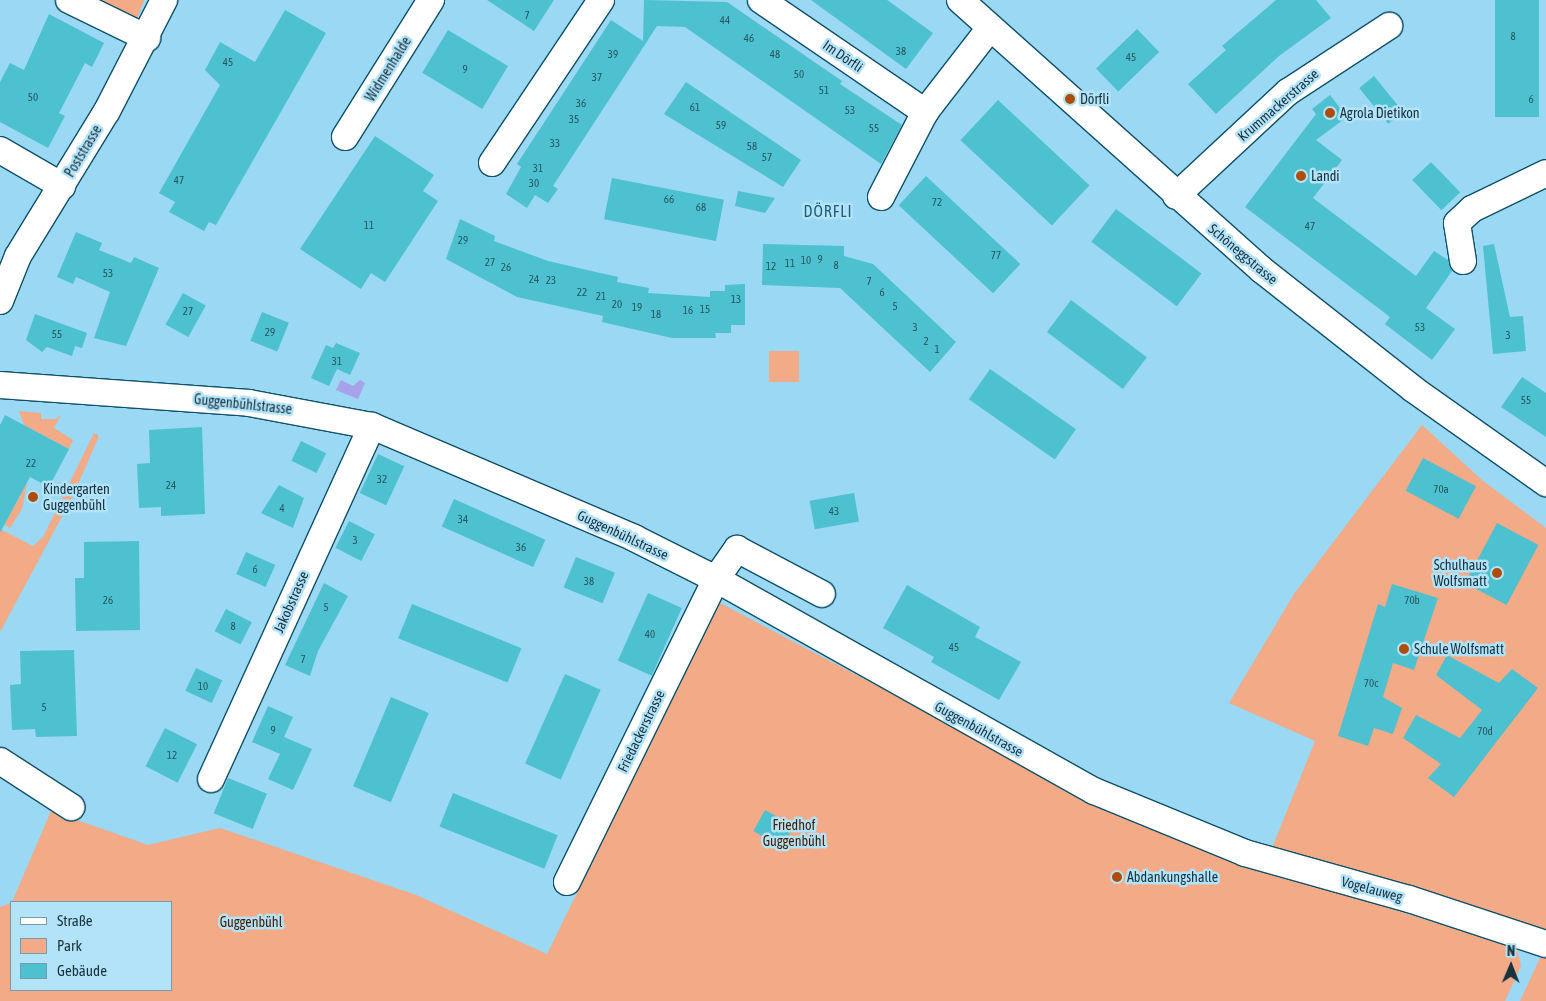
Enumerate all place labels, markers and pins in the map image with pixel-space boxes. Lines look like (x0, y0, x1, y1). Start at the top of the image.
place label: Dörfli (1080, 91, 1109, 107)
marker: Dörfli (1064, 93, 1076, 105)
place label: Agrola Dietikon (1340, 105, 1420, 121)
marker: Agrola Dietikon (1324, 107, 1336, 119)
place label: Landi (1311, 168, 1340, 184)
marker: Landi (1295, 170, 1307, 182)
place label: Kindergarten Guggenbühl (43, 481, 110, 514)
marker: Kindergarten Guggenbühl (27, 491, 39, 503)
place label: Schulhaus Wolfsmatt (1434, 557, 1487, 590)
marker: Schulhaus Wolfsmatt (1491, 567, 1503, 579)
place label: Schule Wolfsmatt (1414, 641, 1504, 657)
marker: Schule Wolfsmatt (1398, 643, 1410, 655)
place label: Abdankungshalle (1127, 869, 1218, 885)
marker: Abdankungshalle (1111, 871, 1123, 883)

